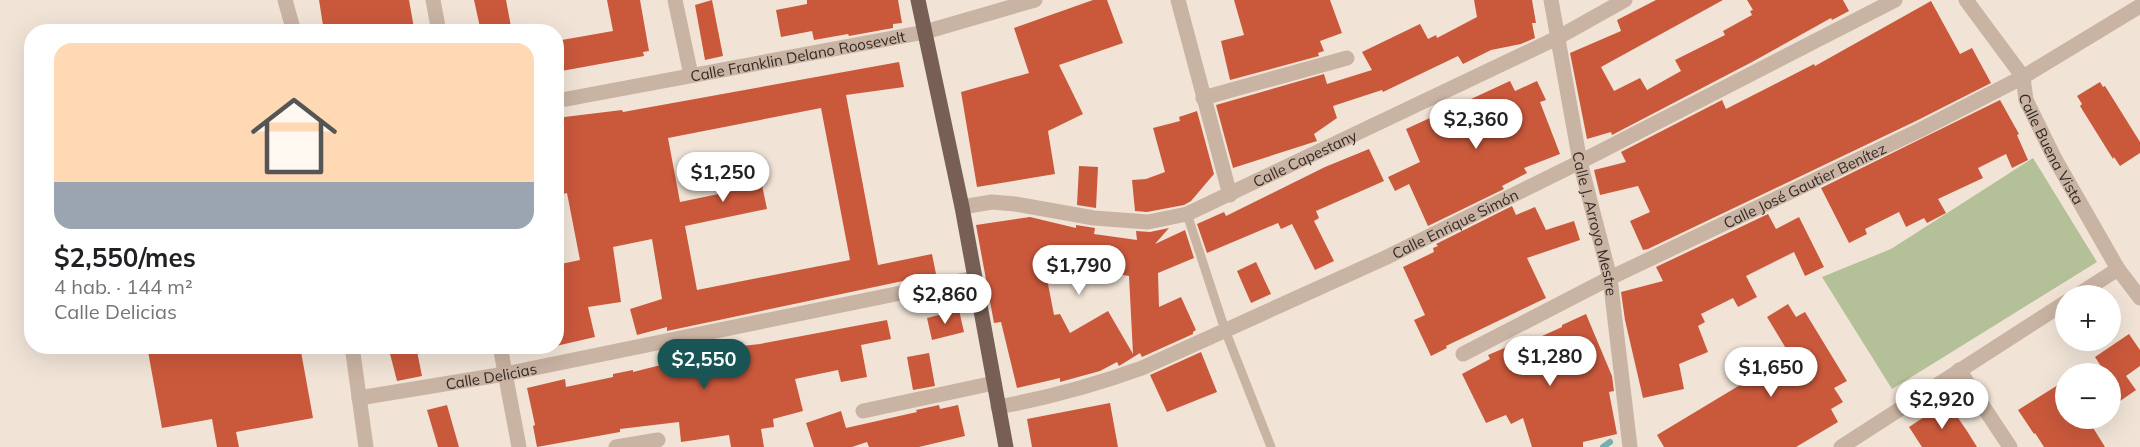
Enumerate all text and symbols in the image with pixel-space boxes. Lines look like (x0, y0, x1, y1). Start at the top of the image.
street label: Calle Franklin Delano Roosevelt (689, 26, 907, 85)
icon: home (240, 82, 348, 190)
street label: Calle Buena Vista (2016, 92, 2088, 208)
pin: $2,360 (1427, 99, 1525, 150)
text: $2,360 (1444, 106, 1508, 131)
street label: Calle Capestany (1250, 125, 1360, 191)
street label: Calle José Gautier Benítez (1720, 138, 1889, 232)
street label: Calle J. Arroyo Mestre (1569, 150, 1622, 297)
pin: $1,250 (674, 152, 772, 203)
text: $1,250 (691, 159, 755, 184)
street label: Calle Enrique Simón (1389, 185, 1521, 263)
text: $2,550/mes (54, 241, 196, 274)
pin: $1,790 (1030, 245, 1128, 296)
text: $1,790 (1047, 252, 1111, 277)
text: 4 hab. · 144 m² (54, 274, 193, 299)
pin: $2,860 (896, 274, 994, 325)
text: $2,860 (913, 281, 977, 306)
map controls (2055, 285, 2121, 429)
button: + (2055, 285, 2121, 351)
text: Calle Delicias (54, 299, 177, 324)
pin: $1,280 (1501, 336, 1599, 387)
pin: $2,550 (655, 339, 753, 390)
text: $1,280 (1518, 343, 1582, 368)
text: $2,550 (672, 346, 736, 371)
pin: $1,650 (1722, 347, 1820, 398)
text: $1,650 (1739, 354, 1803, 379)
street label: Calle Delicias (444, 358, 538, 393)
button: − (2055, 363, 2121, 429)
pin: $2,920 (1893, 379, 1991, 430)
text: $2,920 (1910, 386, 1974, 411)

